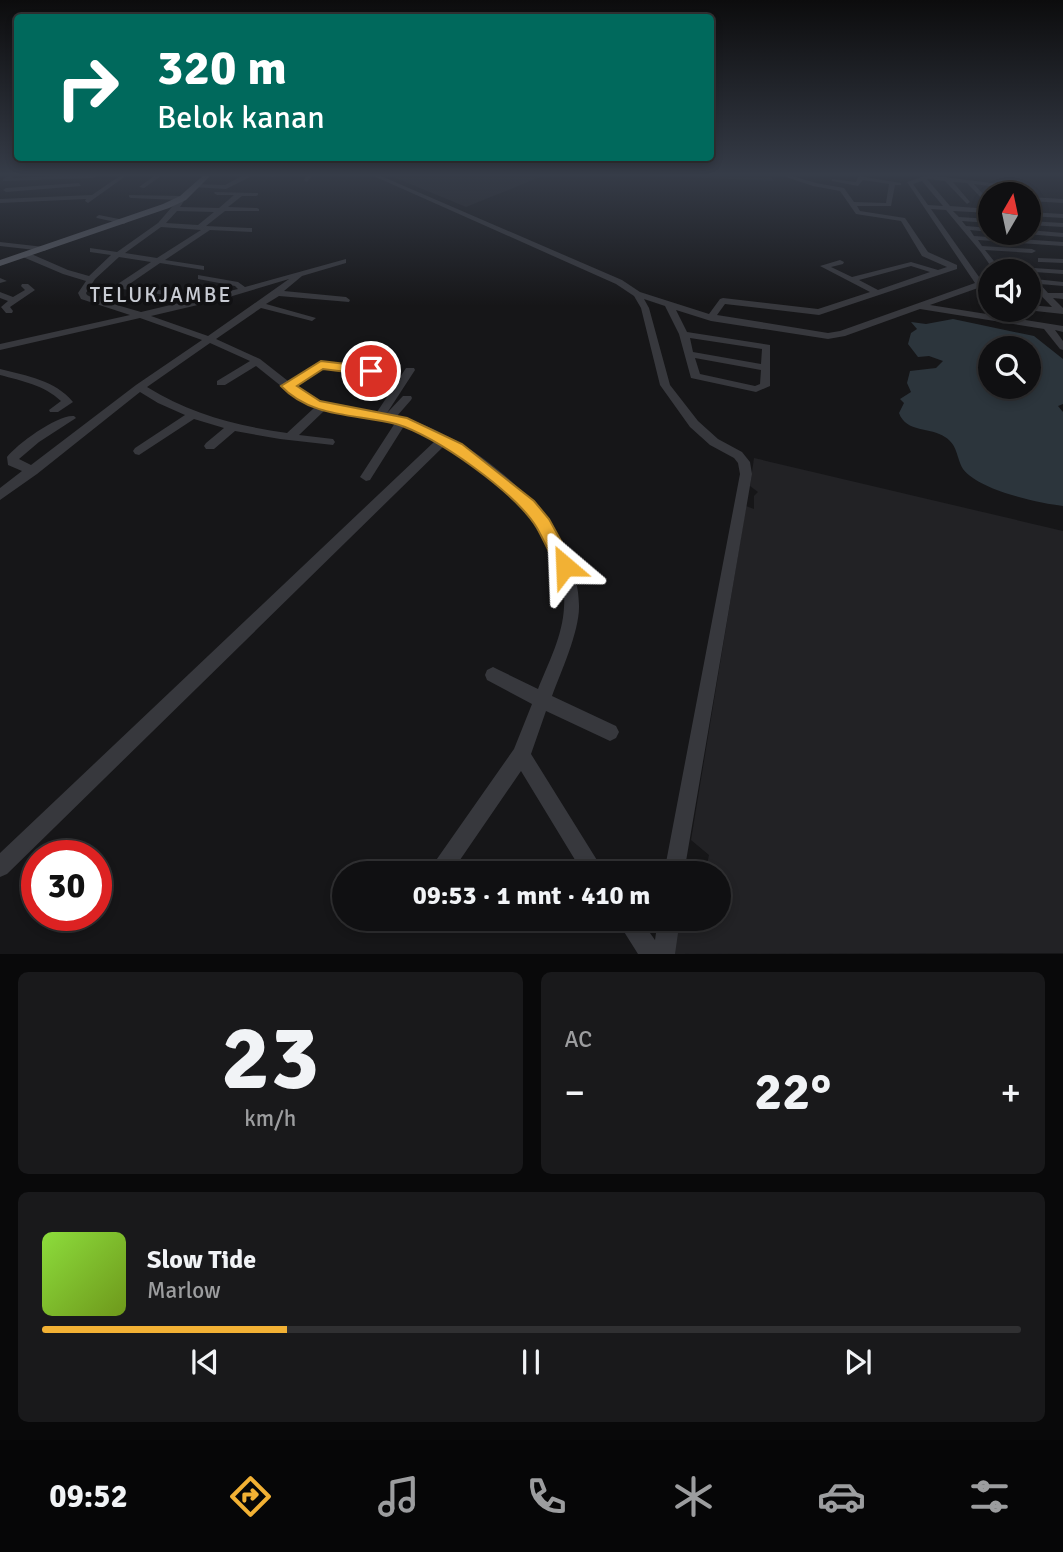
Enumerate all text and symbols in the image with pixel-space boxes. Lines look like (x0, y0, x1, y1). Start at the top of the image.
text: 320 m (157, 38, 287, 98)
icon: right (42, 42, 133, 133)
text: Belok kanan (157, 98, 325, 137)
north arrow (978, 182, 1041, 245)
map controls (978, 182, 1041, 399)
button: sound (978, 259, 1041, 322)
district label: TELUKJAMBE (90, 282, 232, 308)
button: search (978, 336, 1041, 399)
pin (341, 341, 401, 401)
icon: arrive (352, 352, 390, 390)
position arrow (528, 529, 602, 603)
speed limit sign: 30 (21, 840, 112, 931)
text: 09:53 · 1 mnt · 410 m (413, 880, 650, 912)
text: 23 (221, 1002, 319, 1115)
text: AC (565, 1025, 592, 1054)
text: 22° (754, 1060, 831, 1124)
text: − (565, 1069, 585, 1116)
text: + (1000, 1069, 1021, 1116)
text: km/h (244, 1104, 296, 1133)
text: Slow Tide (147, 1244, 256, 1276)
text: Marlow (147, 1276, 221, 1305)
icon: previous (186, 1343, 224, 1381)
icon: pause (512, 1343, 550, 1381)
icon: next (839, 1343, 877, 1381)
icon: directions (226, 1472, 275, 1521)
icon: music (374, 1472, 423, 1521)
icon: phone (522, 1472, 571, 1521)
icon: climate (669, 1472, 718, 1521)
icon: car (817, 1472, 866, 1521)
icon: filters (965, 1472, 1014, 1521)
text: 09:52 (49, 1477, 128, 1516)

